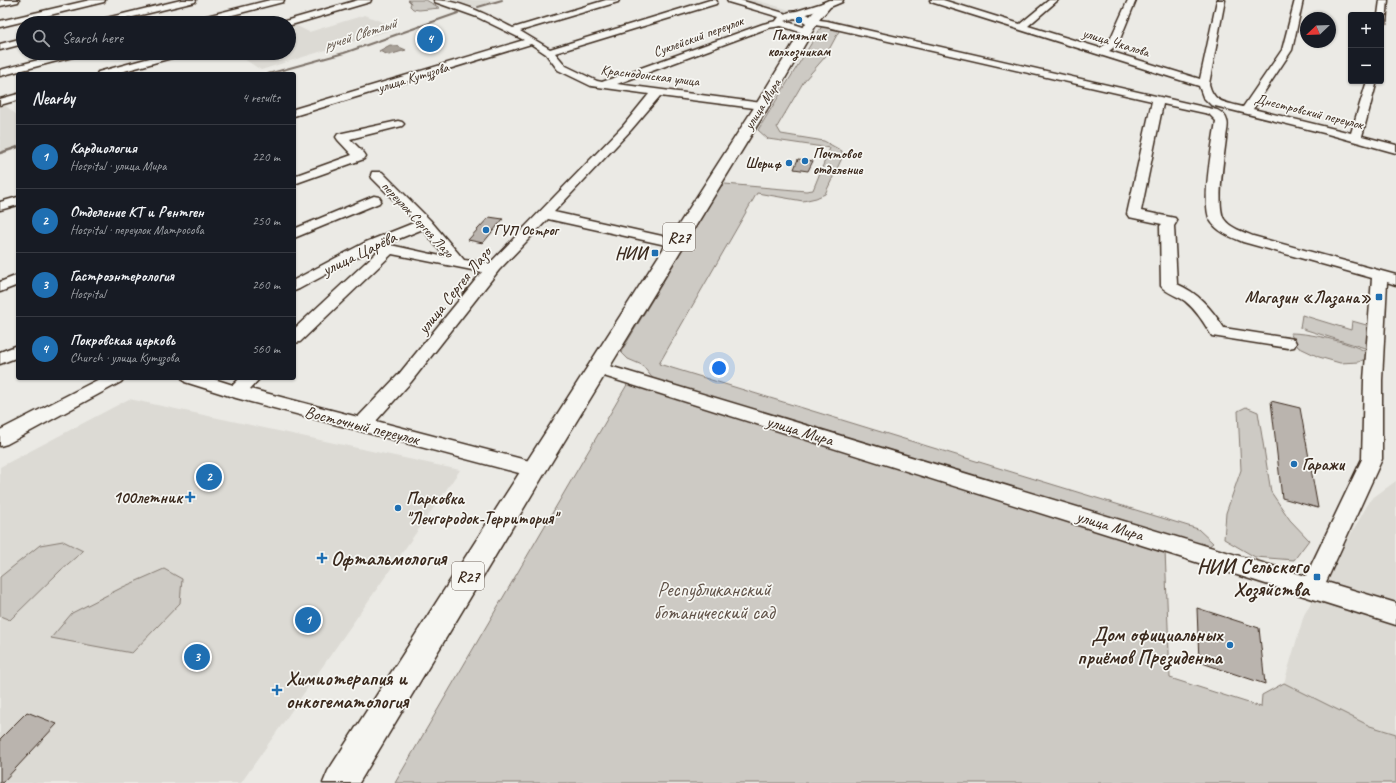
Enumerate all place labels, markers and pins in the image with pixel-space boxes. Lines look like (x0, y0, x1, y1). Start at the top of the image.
marker: Памятник колхозникам (794, 15, 804, 25)
pin: 4 (417, 24, 443, 54)
place label: Памятник колхозникам (768, 27, 832, 61)
place label: Почтовое отделение (813, 145, 863, 178)
place label: Шериф (745, 155, 782, 172)
marker: Почтовое отделение (800, 156, 810, 166)
marker: Шериф (784, 158, 794, 168)
place label: ГУП Острог (494, 222, 560, 239)
marker: ГУП Острог (481, 225, 491, 235)
place label: НИИ (615, 243, 649, 264)
marker: НИИ (650, 248, 660, 258)
place label: Магазин «Лазана» (1245, 287, 1371, 309)
marker: Магазин «Лазана» (1374, 292, 1384, 302)
place label: Гаражи (1302, 454, 1345, 475)
marker: Гаражи (1289, 459, 1299, 469)
pin: 2 (196, 462, 222, 492)
place label: 100летник (113, 487, 184, 508)
place label: Парковка "Лечгородок-Территория" (406, 488, 561, 529)
marker: 100летник (185, 492, 195, 502)
marker: Парковка "Лечгородок-Территория" (393, 503, 403, 513)
place label: Офтальмология (331, 546, 448, 571)
marker: Офтальмология (316, 552, 328, 564)
place label: НИИ Сельского Хозяйства (1197, 554, 1311, 603)
marker: НИИ Сельского Хозяйства (1312, 572, 1322, 582)
pin: 1 (295, 605, 321, 635)
place label: Дом официальных приёмов Президента (1077, 622, 1224, 671)
marker: Дом официальных приёмов Президента (1225, 640, 1235, 650)
pin: 3 (184, 642, 210, 672)
place label: Химиотерапия и онкогематология (286, 666, 410, 714)
marker: Химиотерапия и онкогематология (271, 684, 283, 696)

